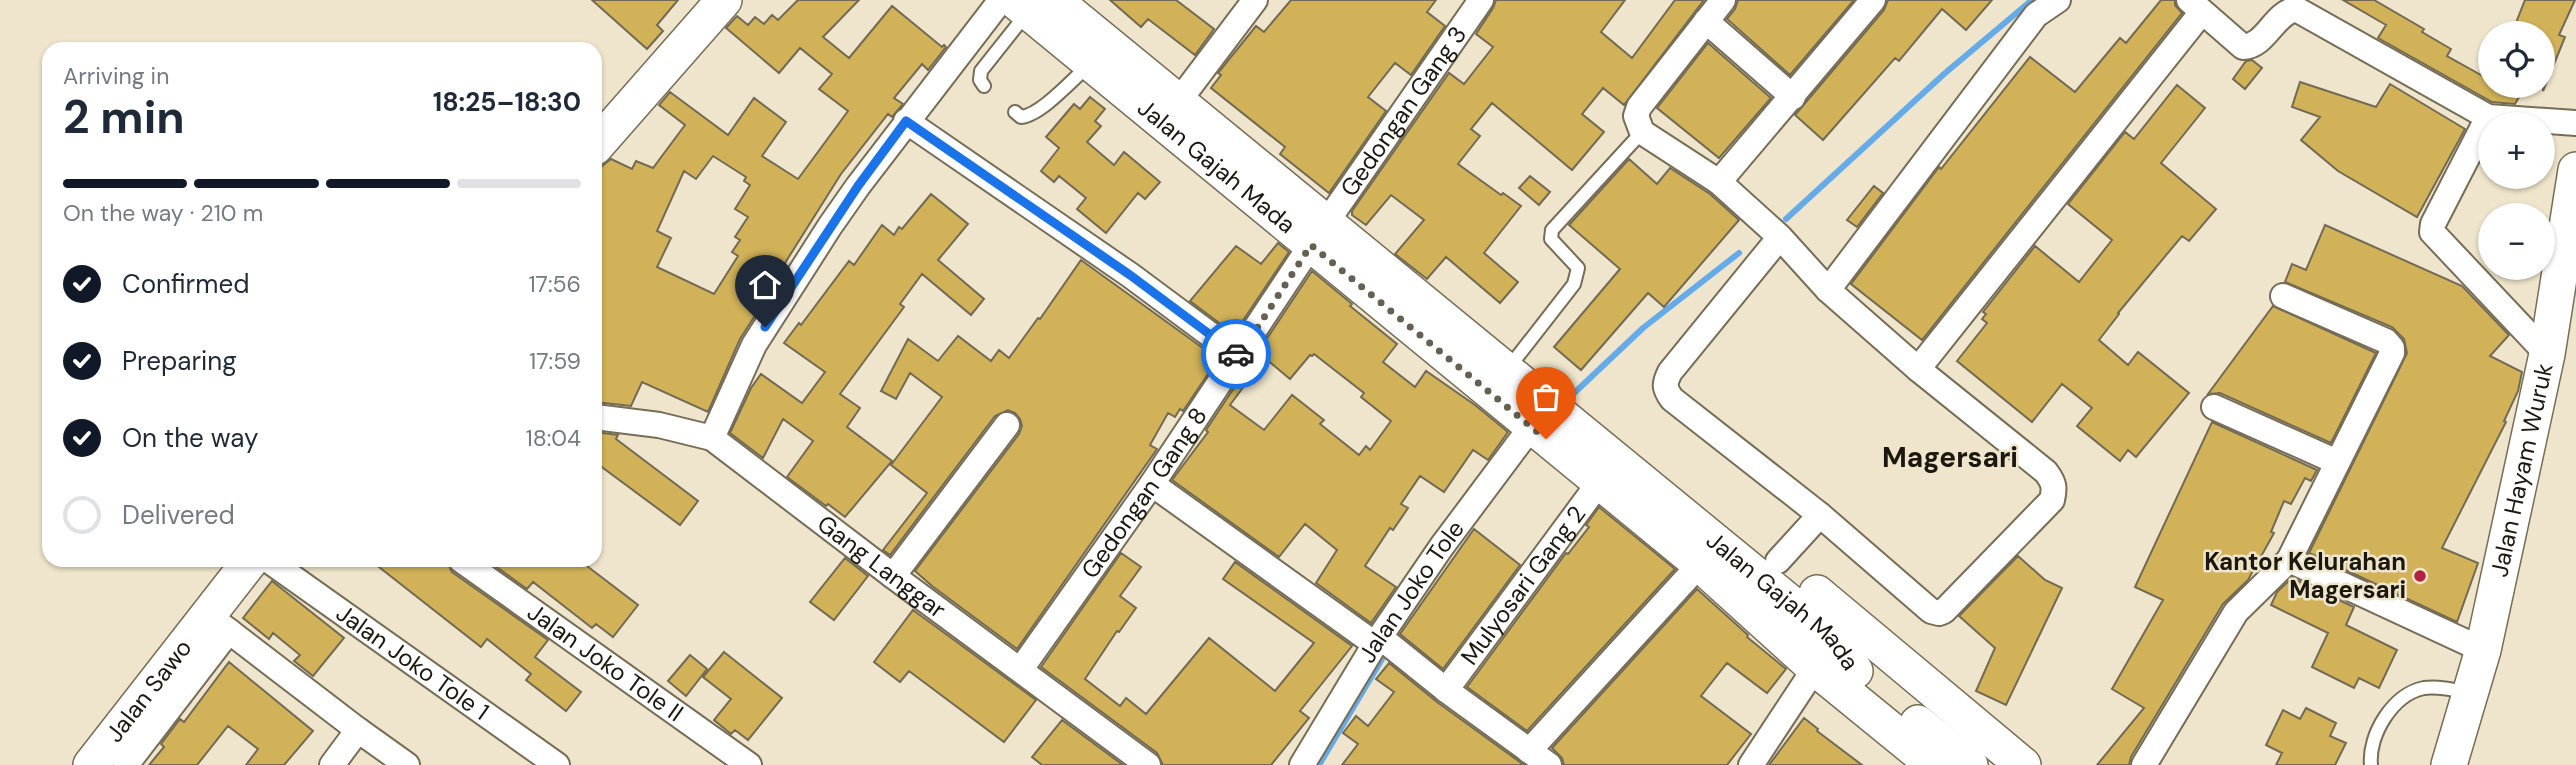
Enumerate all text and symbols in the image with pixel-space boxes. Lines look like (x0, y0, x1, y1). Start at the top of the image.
street label: Gedongan Gang 3 (1333, 20, 1473, 202)
map controls (2478, 21, 2555, 280)
button: locate (2478, 21, 2555, 98)
text: Arriving in (63, 61, 169, 91)
text: 18:25–18:30 (433, 85, 581, 119)
text: 2 min (63, 87, 185, 147)
street label: Jalan Gajah Mada (1131, 92, 1302, 240)
button: + (2478, 112, 2555, 189)
text: On the way · 210 m (63, 198, 263, 228)
button: − (2478, 203, 2555, 280)
pin (735, 255, 795, 327)
icon: check (63, 265, 101, 303)
icon: home (746, 266, 784, 304)
text: Confirmed (122, 267, 249, 301)
text: 17:56 (528, 269, 581, 299)
courier (1201, 319, 1271, 389)
icon: car (1217, 335, 1255, 373)
icon: check (63, 342, 101, 380)
text: Preparing (122, 344, 237, 378)
text: 17:59 (529, 346, 581, 376)
street label: Jalan Hayam Wuruk (2483, 360, 2560, 580)
pin (1516, 367, 1576, 439)
icon: bag (1527, 378, 1565, 416)
street label: Gedongan Gang 8 (1074, 401, 1214, 584)
icon: check (63, 419, 101, 457)
text: On the way (122, 421, 258, 455)
text: 18:04 (526, 423, 581, 453)
district label: Magersari (1882, 439, 2018, 476)
text: Delivered (122, 498, 235, 532)
street label: Mulyosari Gang 2 (1454, 499, 1592, 671)
street label: Gang Langgar (811, 508, 952, 625)
street label: Jalan Joko Tole (1351, 514, 1471, 668)
street label: Jalan Gajah Mada (1700, 524, 1866, 676)
place label: Kantor Kelurahan Magersari (2204, 546, 2406, 605)
marker: Kantor Kelurahan Magersari (2412, 568, 2428, 584)
street label: Jalan Joko Tole II (522, 596, 689, 728)
street label: Jalan Joko Tole 1 (330, 597, 495, 727)
street label: Jalan Sawo (99, 633, 198, 748)

